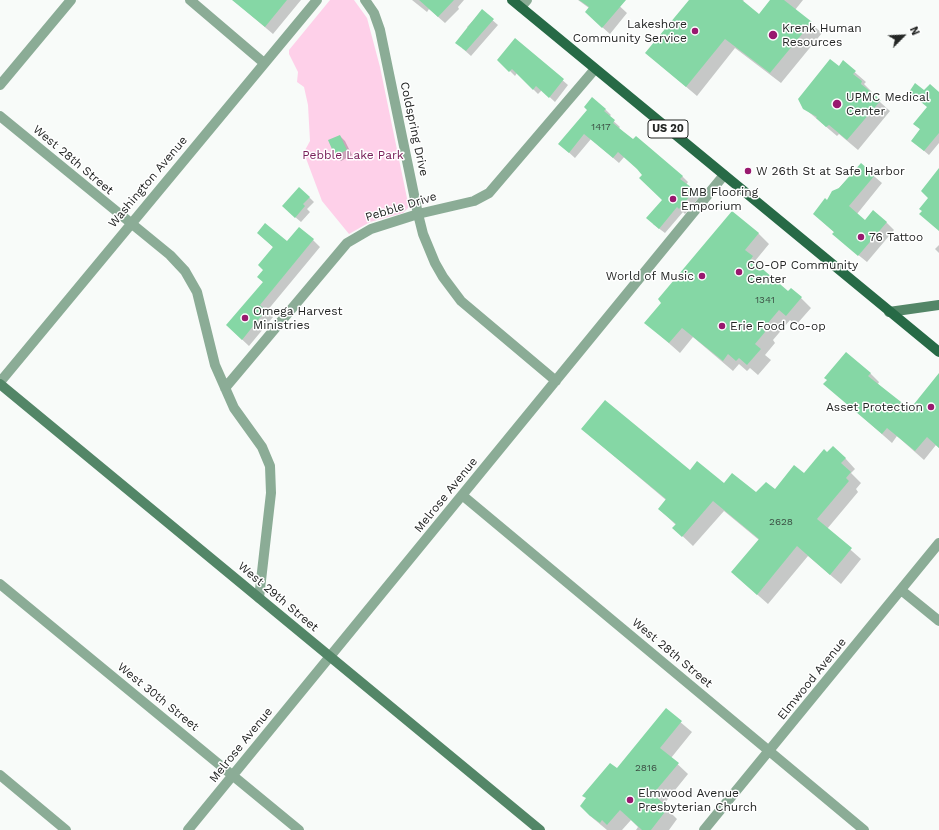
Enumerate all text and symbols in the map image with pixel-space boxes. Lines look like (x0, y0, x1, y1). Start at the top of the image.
north arrow (883, 16, 923, 56)
place label: Lakeshore Community Service (573, 17, 687, 45)
place label: Krenk Human Resources (782, 21, 862, 49)
text: N (907, 25, 922, 37)
marker: Lakeshore Community Service (690, 26, 700, 36)
marker: Krenk Human Resources (767, 29, 779, 41)
street label: Coldspring Drive (397, 80, 431, 178)
place label: UPMC Medical Center (846, 90, 929, 118)
marker: UPMC Medical Center (831, 98, 843, 110)
road number: US 20 (648, 120, 688, 138)
house number: 1417 (591, 121, 611, 133)
street label: West 28th Street (30, 122, 116, 198)
street label: Washington Avenue (106, 133, 190, 231)
park label: Pebble Lake Park (302, 148, 404, 162)
place label: W 26th St at Safe Harbor (756, 164, 905, 178)
marker: W 26th St at Safe Harbor (743, 166, 753, 176)
place label: EMB Flooring Emporium (681, 185, 758, 213)
street label: Pebble Drive (364, 189, 438, 225)
marker: EMB Flooring Emporium (668, 194, 678, 204)
place label: 76 Tattoo (869, 230, 923, 244)
marker: 76 Tattoo (856, 232, 866, 242)
place label: CO-OP Community Center (747, 258, 858, 286)
marker: CO-OP Community Center (734, 267, 744, 277)
place label: World of Music (606, 269, 694, 283)
marker: World of Music (697, 271, 707, 281)
house number: 1341 (755, 294, 775, 306)
place label: Omega Harvest Ministries (253, 304, 342, 332)
marker: Omega Harvest Ministries (240, 313, 250, 323)
place label: Erie Food Co-op (730, 319, 826, 333)
marker: Erie Food Co-op (717, 321, 727, 331)
place label: Asset Protection (826, 400, 923, 414)
marker: Asset Protection (926, 402, 936, 412)
street label: Melrose Avenue (411, 455, 481, 535)
house number: 2628 (769, 516, 793, 528)
street label: West 29th Street (235, 559, 321, 635)
street label: West 28th Street (629, 615, 715, 691)
street label: Elmwood Avenue (775, 635, 849, 723)
street label: West 30th Street (114, 660, 202, 734)
street label: Melrose Avenue (206, 705, 276, 785)
house number: 2816 (635, 762, 657, 774)
place label: Elmwood Avenue Presbyterian Church (638, 786, 757, 814)
marker: Elmwood Avenue Presbyterian Church (625, 795, 635, 805)

